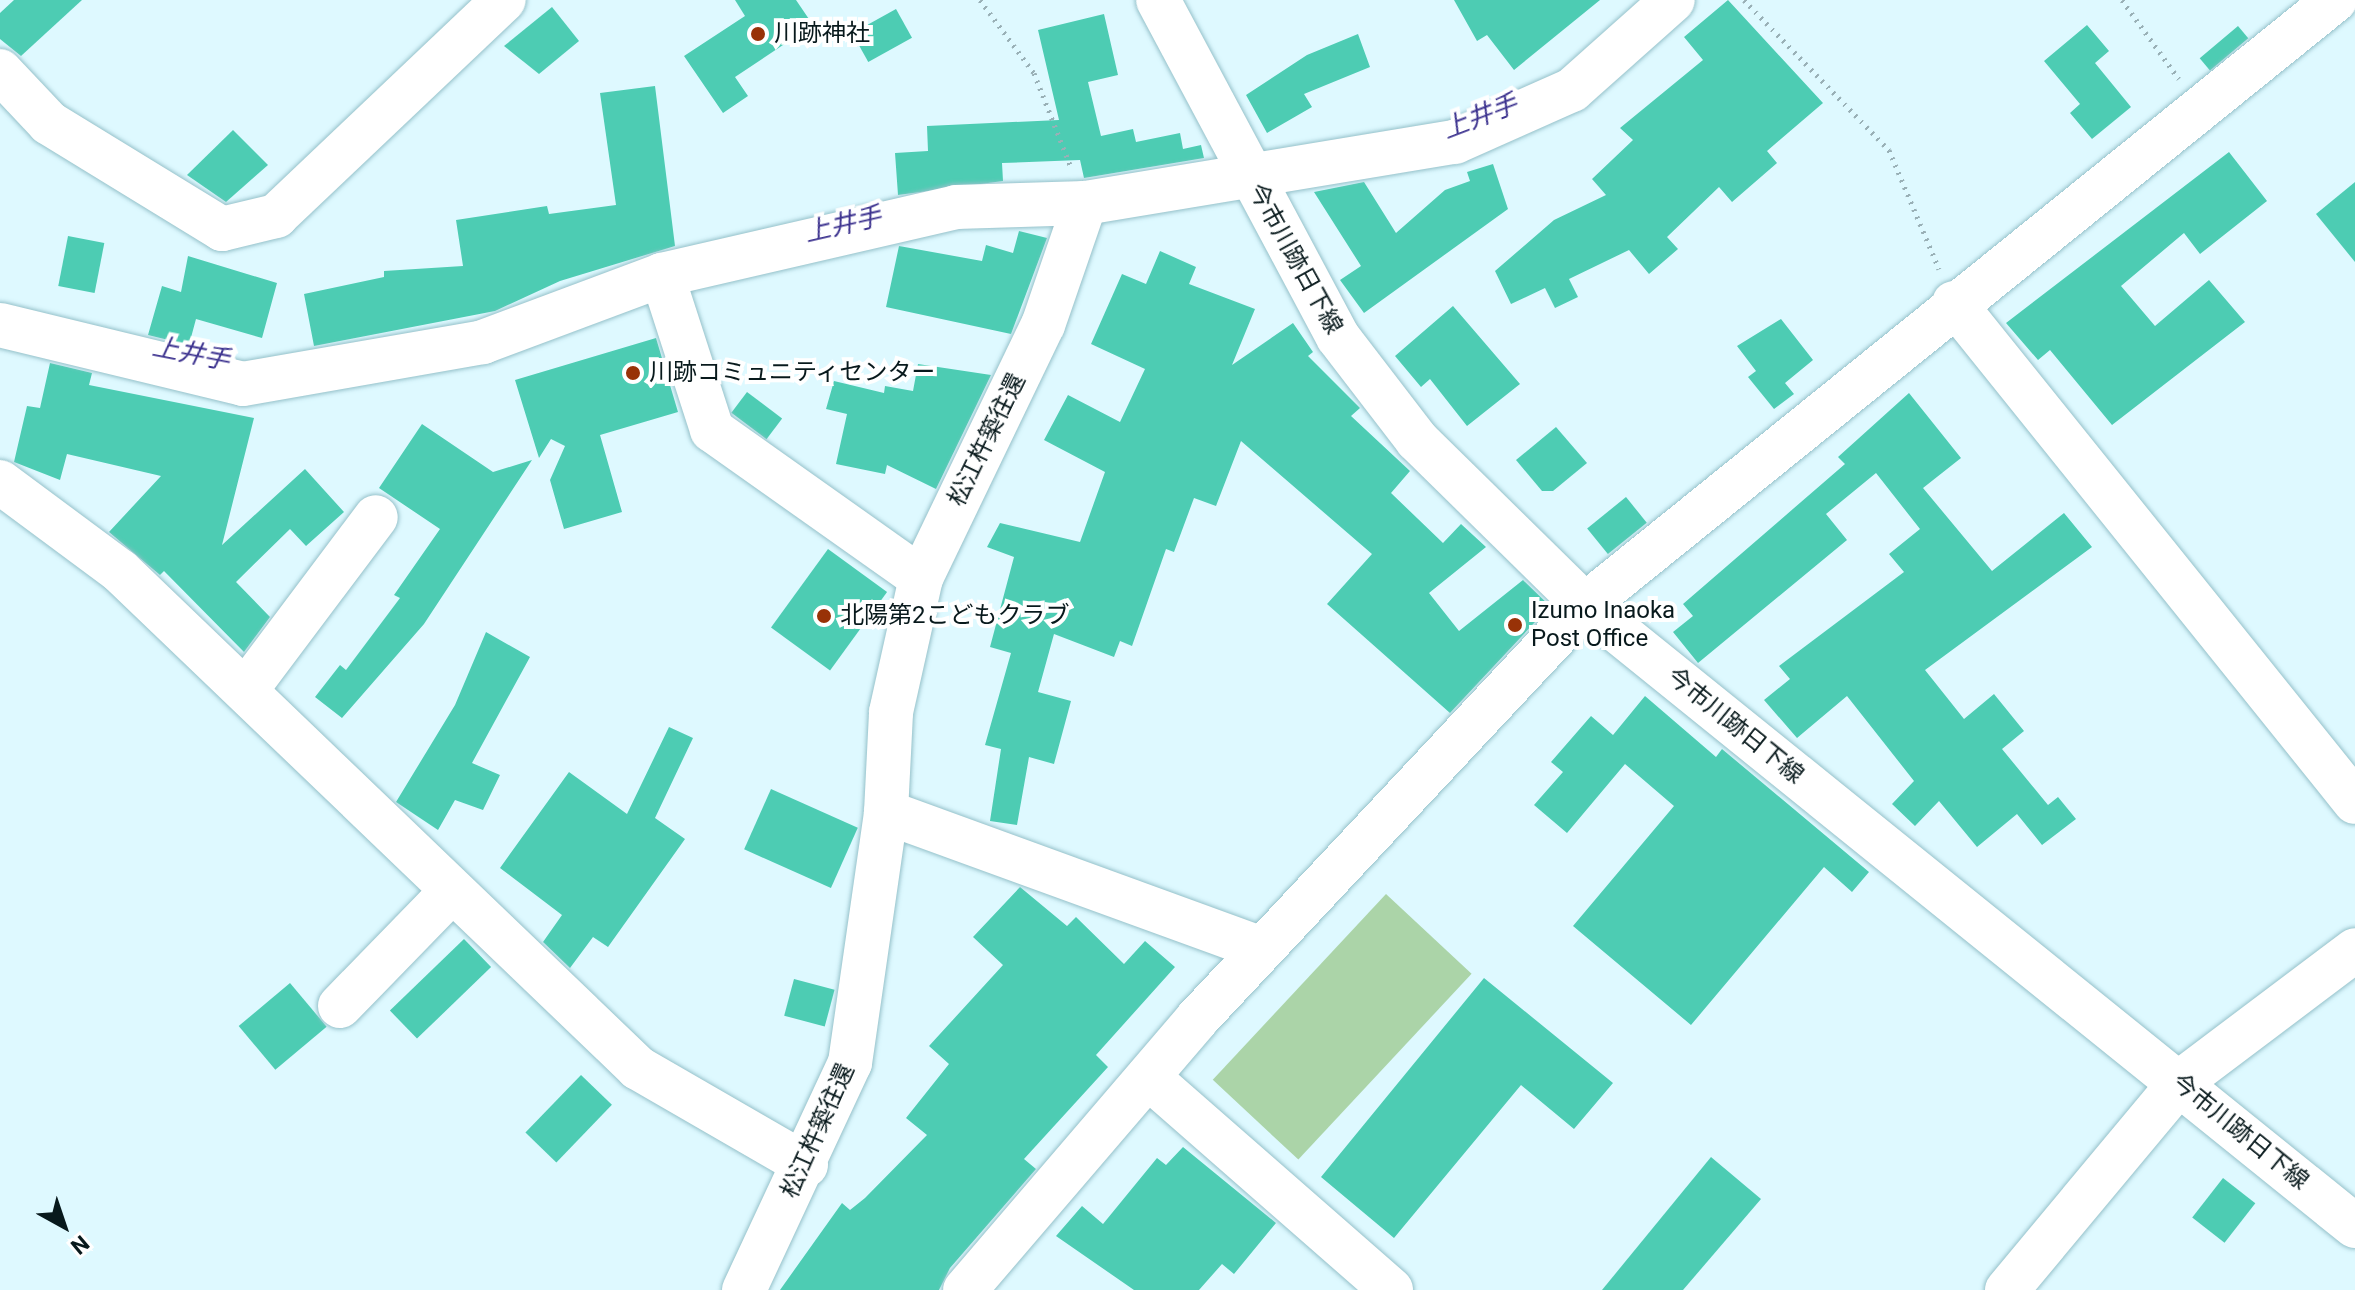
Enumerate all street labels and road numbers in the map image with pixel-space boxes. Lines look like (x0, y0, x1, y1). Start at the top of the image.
street label: 今市川跡日下線 (1242, 179, 1348, 339)
street label: 松江杵築往還 (942, 369, 1032, 511)
street label: 今市川跡日下線 (1661, 662, 1809, 790)
street label: 松江杵築往還 (776, 1059, 860, 1203)
street label: 今市川跡日下線 (2166, 1068, 2314, 1196)

